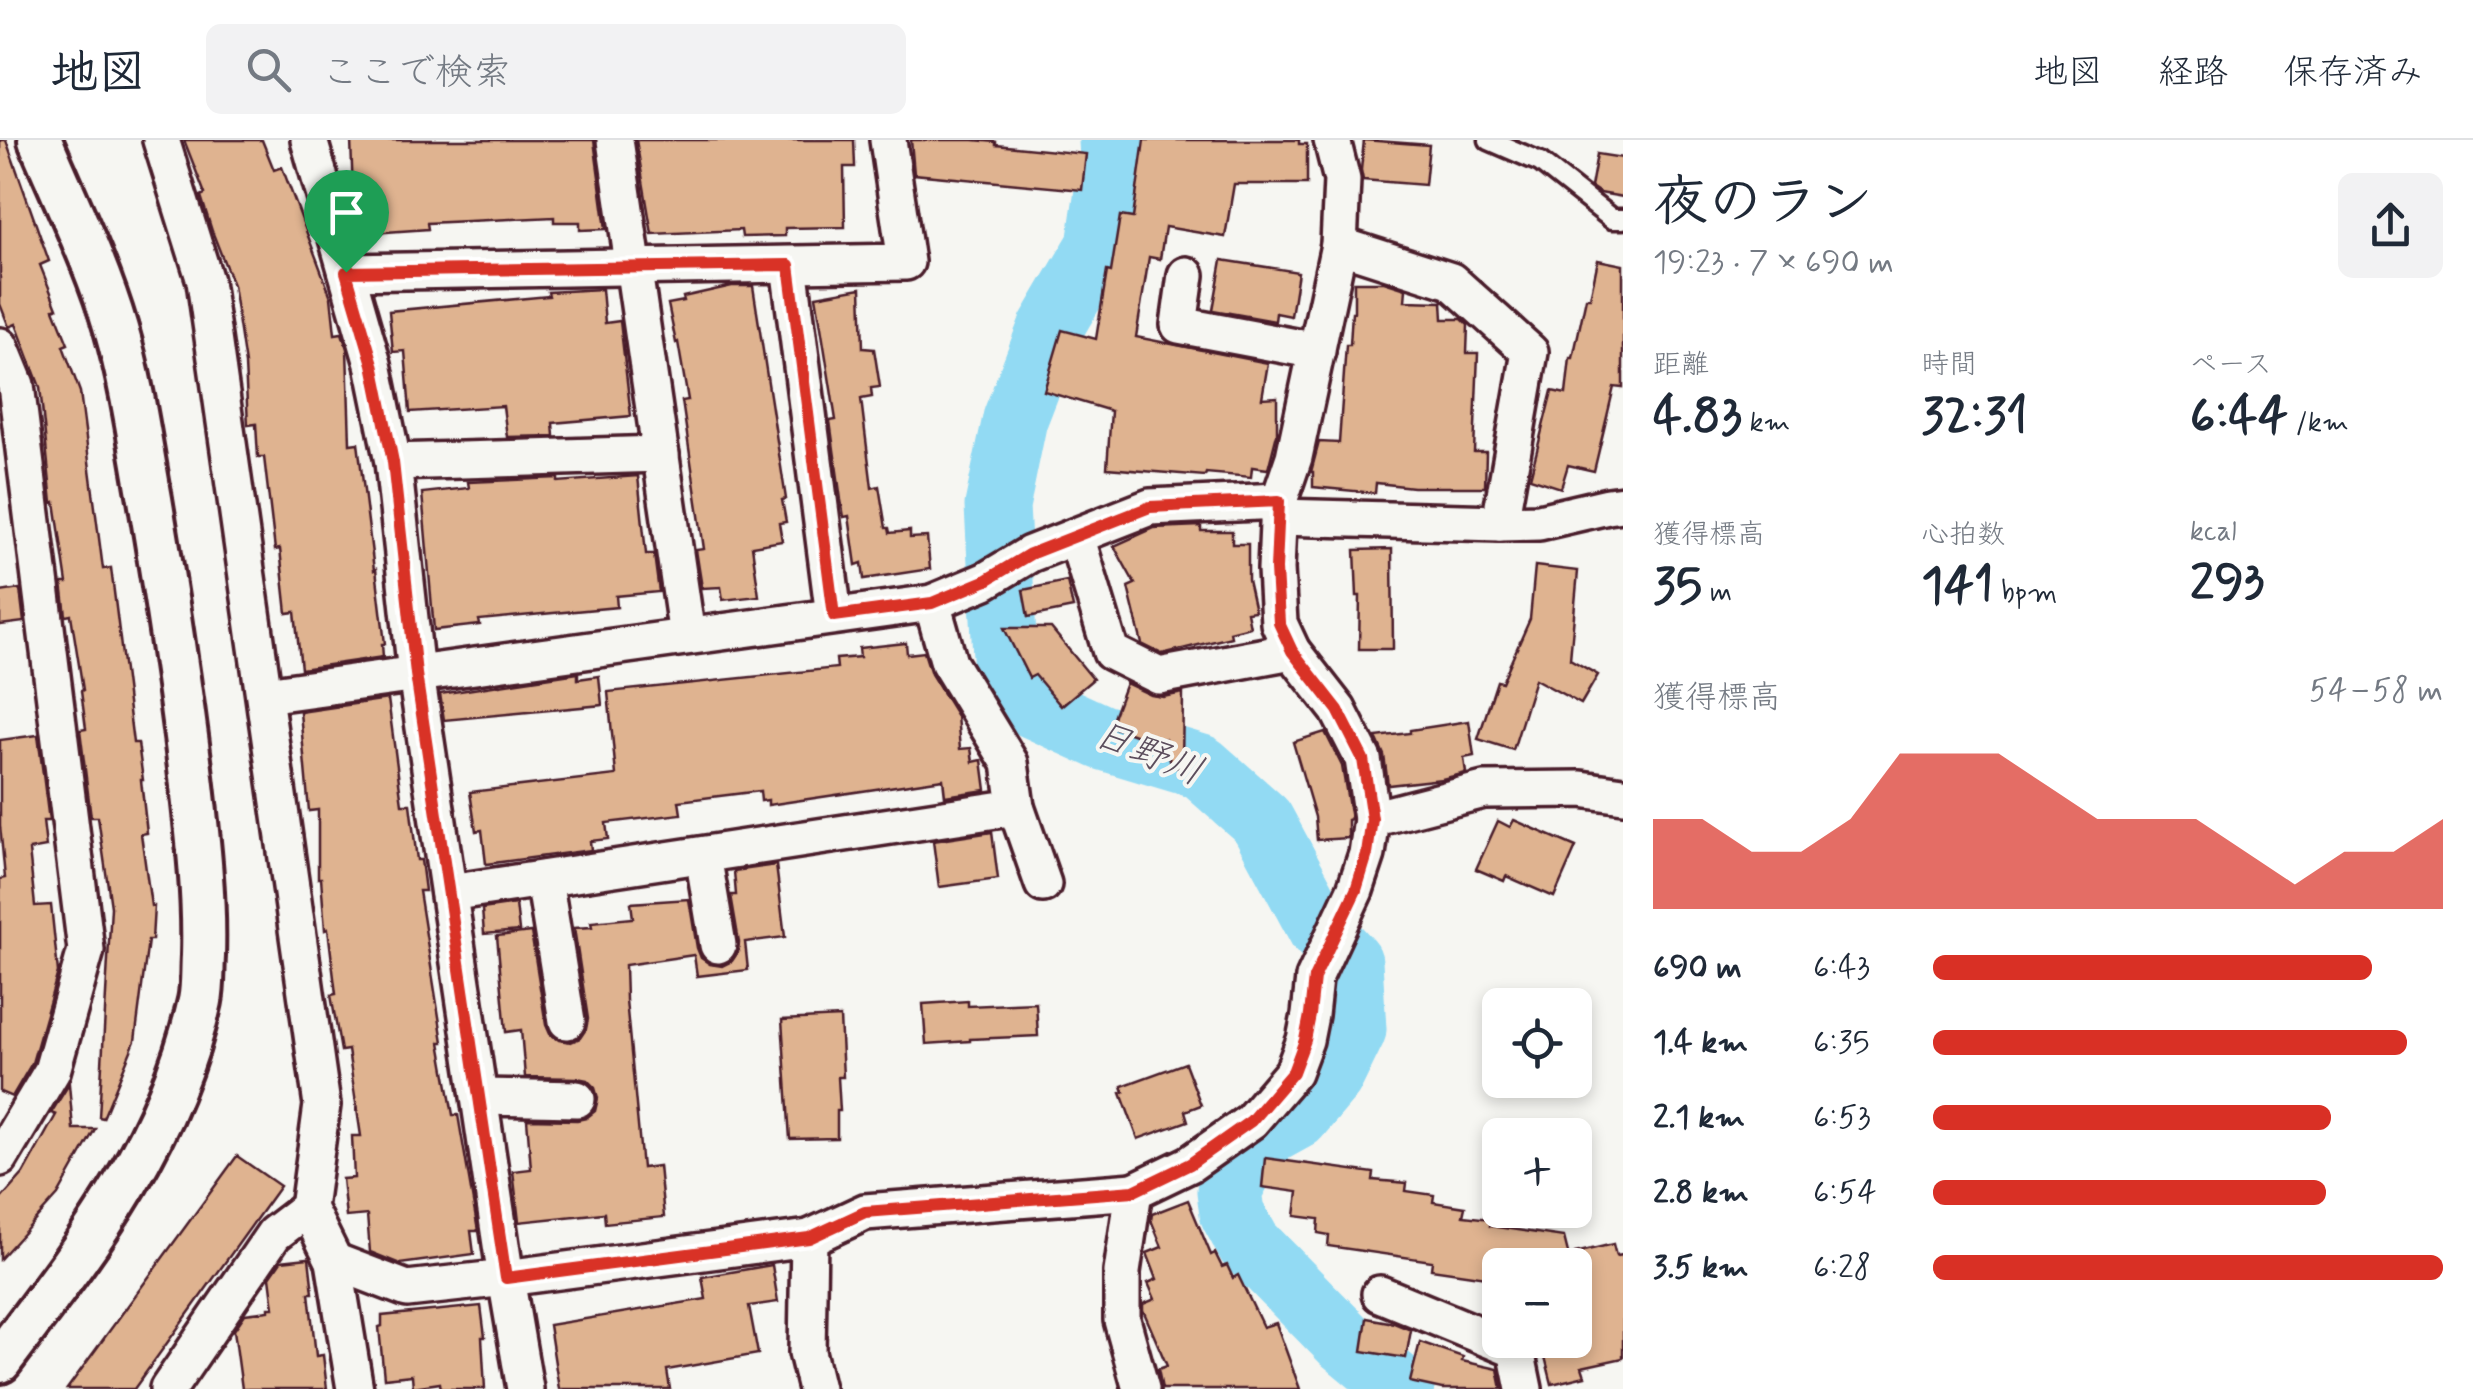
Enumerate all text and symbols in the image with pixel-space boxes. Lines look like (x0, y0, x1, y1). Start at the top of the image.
search box (206, 24, 906, 114)
icon: search (241, 42, 296, 97)
text: 地図 (50, 43, 146, 106)
text: ここで検索 (321, 49, 511, 98)
text: 地図 (2033, 50, 2103, 96)
text: 経路 (2158, 50, 2228, 96)
text: 保存済み (2283, 50, 2423, 96)
text: 夜のラン (1653, 168, 1873, 240)
pin (304, 170, 389, 273)
button: share (2338, 173, 2443, 278)
icon: arrive (319, 185, 374, 240)
text: 19:23 · 7 × 690 m (1653, 242, 1894, 284)
text: 距離 (1653, 347, 1709, 384)
text: 時間 (1921, 347, 1977, 384)
text: ペース (2190, 347, 2272, 384)
text: 4.83 (1653, 384, 1742, 450)
text: 32:31 (1921, 384, 2028, 450)
text: 6:44 (2190, 384, 2288, 450)
text: km (1742, 405, 1790, 442)
text: /km (2288, 405, 2349, 442)
text: kcal (2190, 514, 2237, 551)
text: 獲得標高 (1653, 517, 1765, 554)
text: 心拍数 (1921, 517, 2005, 554)
text: 293 (2190, 551, 2264, 617)
text: 35 (1653, 554, 1702, 620)
text: 141 (1921, 554, 1993, 620)
text: m (1702, 575, 1732, 612)
text: bpm (1993, 575, 2057, 612)
text: 54–58 m (2309, 670, 2443, 712)
text: 獲得標高 (1653, 677, 1781, 719)
water label: 日野川 (1086, 710, 1210, 798)
text: 690 m (1653, 947, 1742, 989)
text: 6:43 (1813, 947, 1870, 989)
map controls (1482, 988, 1592, 1358)
button: locate (1482, 988, 1592, 1098)
text: 1.4 km (1653, 1022, 1748, 1064)
text: 6:35 (1813, 1022, 1869, 1064)
text: 2.1 km (1653, 1097, 1745, 1139)
text: 6:53 (1813, 1097, 1871, 1139)
button: + (1482, 1118, 1592, 1228)
text: 2.8 km (1653, 1172, 1749, 1214)
text: 6:54 (1813, 1172, 1877, 1214)
text: 3.5 km (1653, 1247, 1749, 1289)
text: 6:28 (1813, 1247, 1871, 1289)
button: − (1482, 1248, 1592, 1358)

